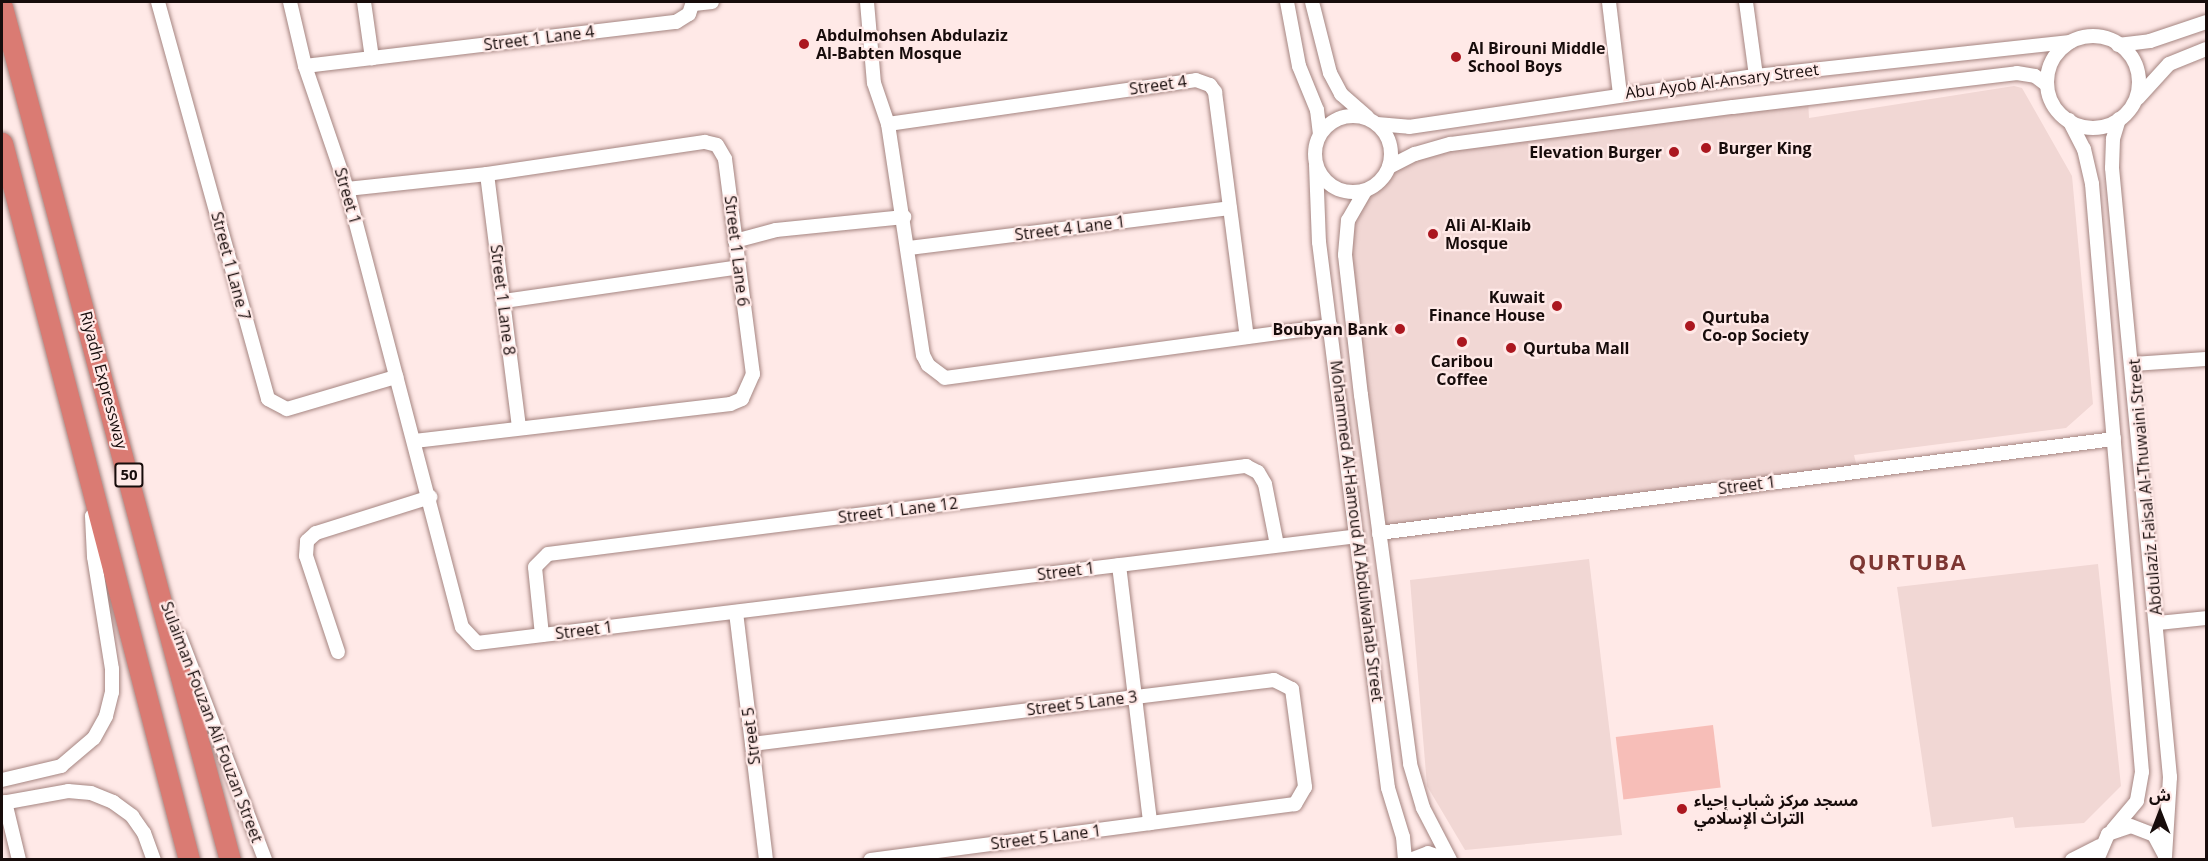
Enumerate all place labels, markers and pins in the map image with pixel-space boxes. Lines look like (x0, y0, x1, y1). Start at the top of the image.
place label: Abdulmohsen Abdulaziz Al-Babten Mosque (816, 25, 1008, 63)
marker: Abdulmohsen Abdulaziz Al-Babten Mosque (797, 37, 811, 51)
place label: Al Birouni Middle School Boys (1468, 38, 1606, 76)
marker: Al Birouni Middle School Boys (1449, 50, 1463, 64)
place label: Burger King (1718, 138, 1812, 158)
marker: Burger King (1699, 141, 1713, 155)
place label: Elevation Burger (1529, 142, 1662, 162)
marker: Elevation Burger (1667, 145, 1681, 159)
place label: Ali Al-Klaib Mosque (1445, 215, 1531, 253)
marker: Ali Al-Klaib Mosque (1426, 227, 1440, 241)
place label: Kuwait Finance House (1429, 287, 1545, 325)
marker: Kuwait Finance House (1550, 299, 1564, 313)
place label: Qurtuba Co-op Society (1702, 307, 1809, 345)
place label: Boubyan Bank (1272, 319, 1388, 339)
marker: Qurtuba Co-op Society (1683, 319, 1697, 333)
marker: Boubyan Bank (1393, 322, 1407, 336)
marker: Caribou Coffee (1455, 335, 1469, 349)
place label: Qurtuba Mall (1523, 338, 1629, 358)
marker: Qurtuba Mall (1504, 341, 1518, 355)
place label: Caribou Coffee (1431, 351, 1493, 389)
place label: مسجد مركز شباب إحياء التراث الإسلامي (1694, 790, 1858, 828)
marker: مسجد مركز شباب إحياء التراث الإسلامي (1675, 802, 1689, 816)

